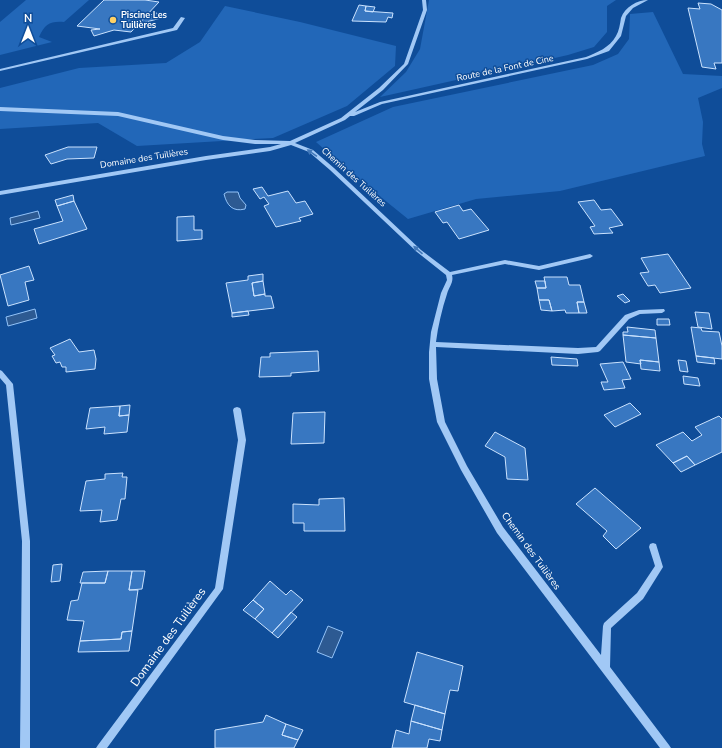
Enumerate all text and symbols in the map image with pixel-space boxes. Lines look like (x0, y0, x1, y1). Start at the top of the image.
north arrow (8, 8, 48, 48)
place label: Piscine Les Tuilières (121, 9, 168, 31)
text: N (24, 11, 32, 26)
marker: Piscine Les Tuilières (108, 15, 118, 25)
street label: Route de la Font de Cine (455, 52, 555, 84)
street label: Domaine des Tuilières (99, 145, 189, 171)
street label: Chemin des Tuilières (319, 145, 389, 209)
one-way arrow (307, 149, 317, 157)
one-way arrow (413, 245, 423, 255)
street label: Chemin des Tuilières (498, 509, 564, 593)
street label: Domaine des Tuilières (127, 584, 209, 690)

